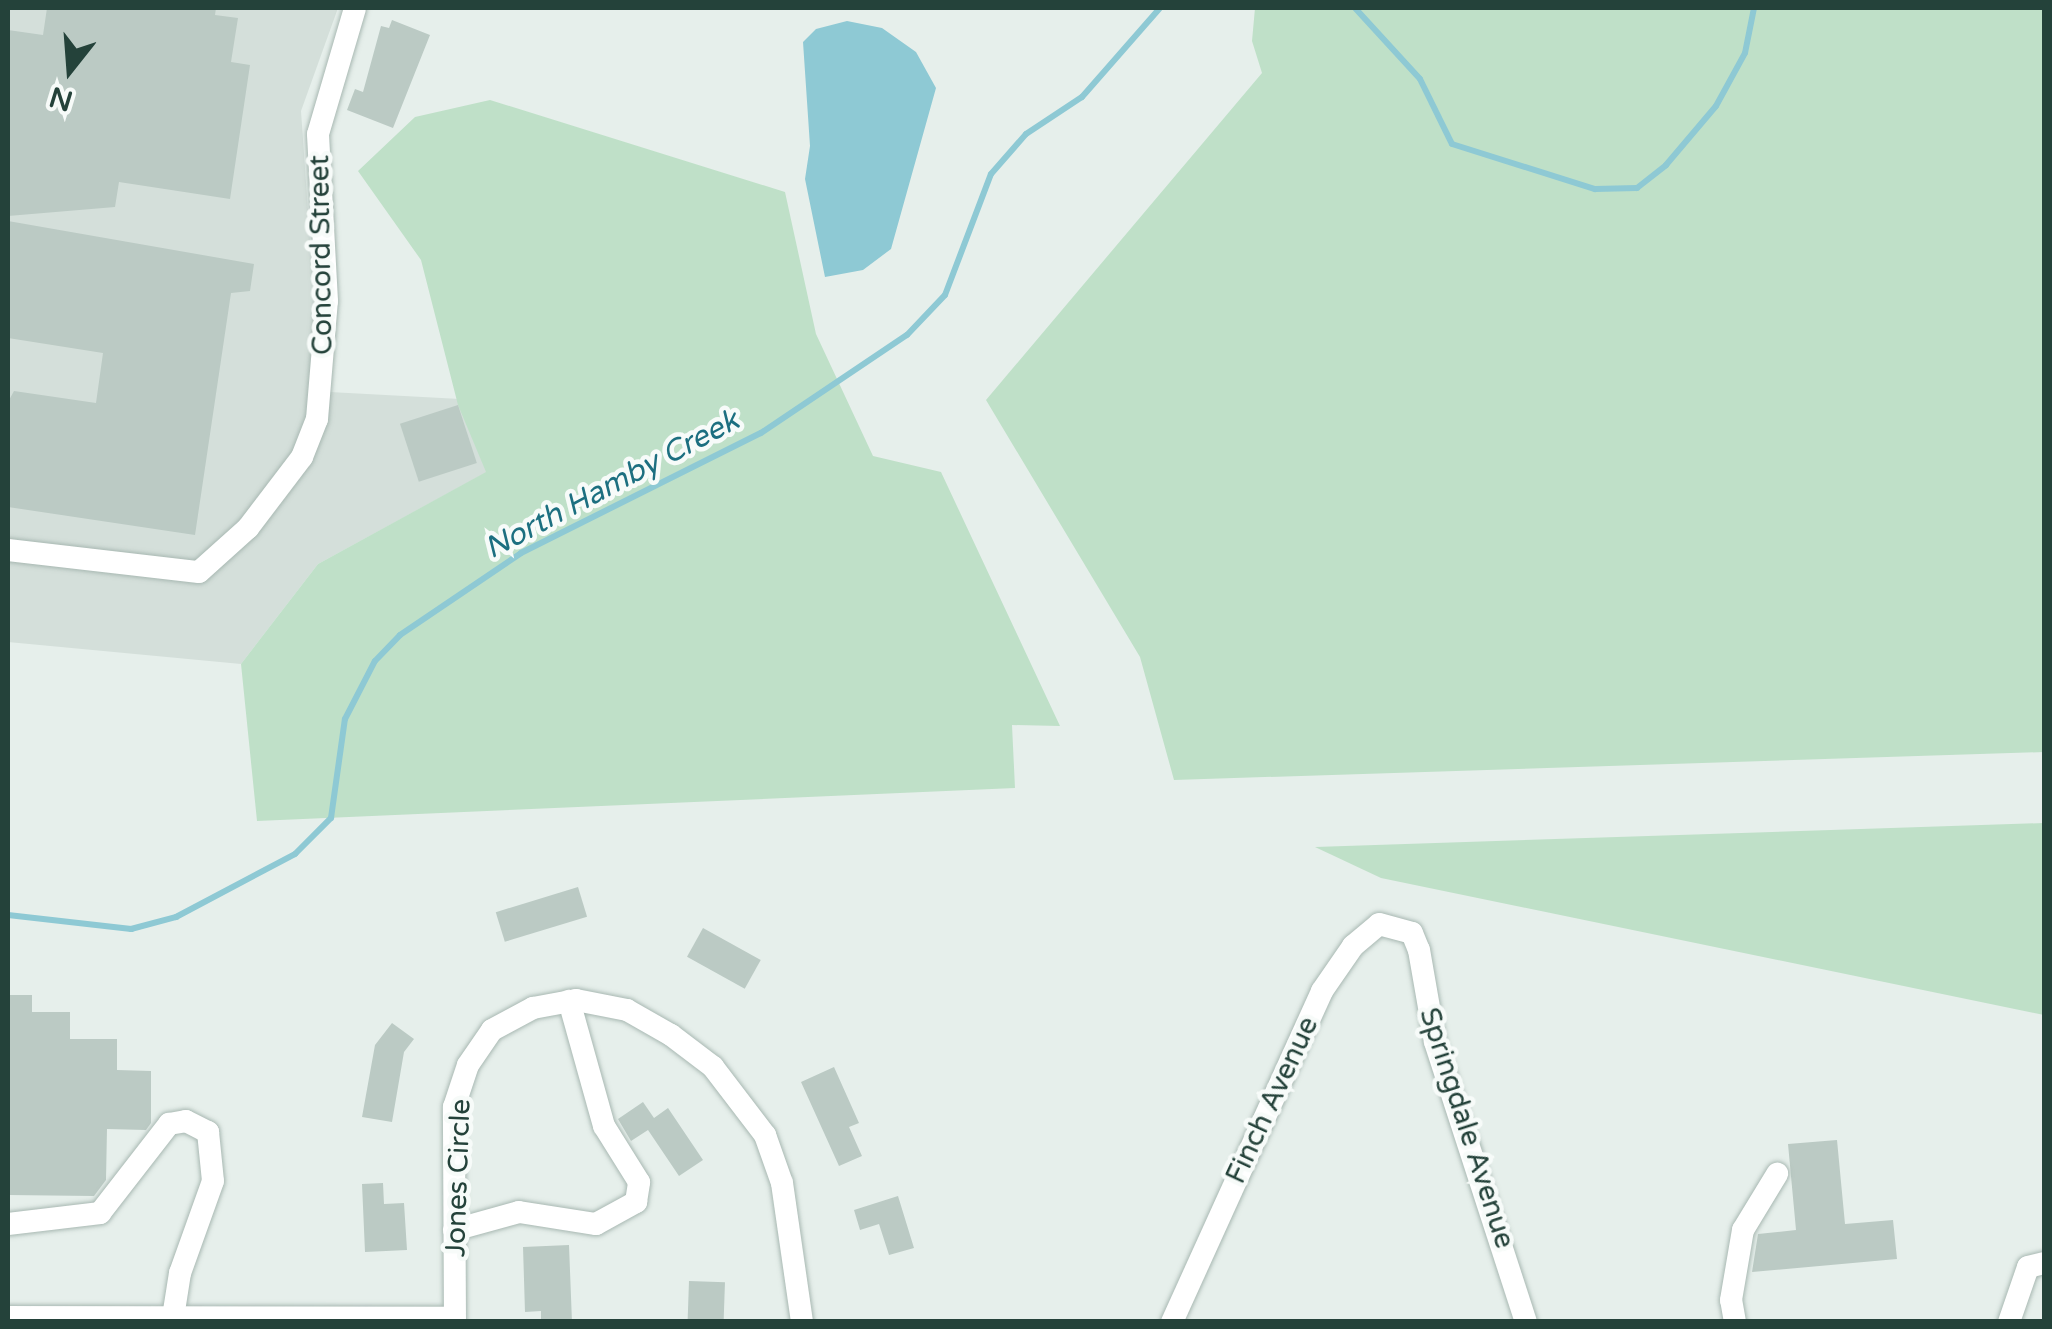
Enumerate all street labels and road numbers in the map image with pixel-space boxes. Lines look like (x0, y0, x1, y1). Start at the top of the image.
street label: Concord Street (302, 155, 340, 355)
street label: Springdale Avenue (1412, 1004, 1522, 1252)
street label: Finch Avenue (1219, 1011, 1325, 1189)
street label: Jones Circle (438, 1098, 478, 1258)

